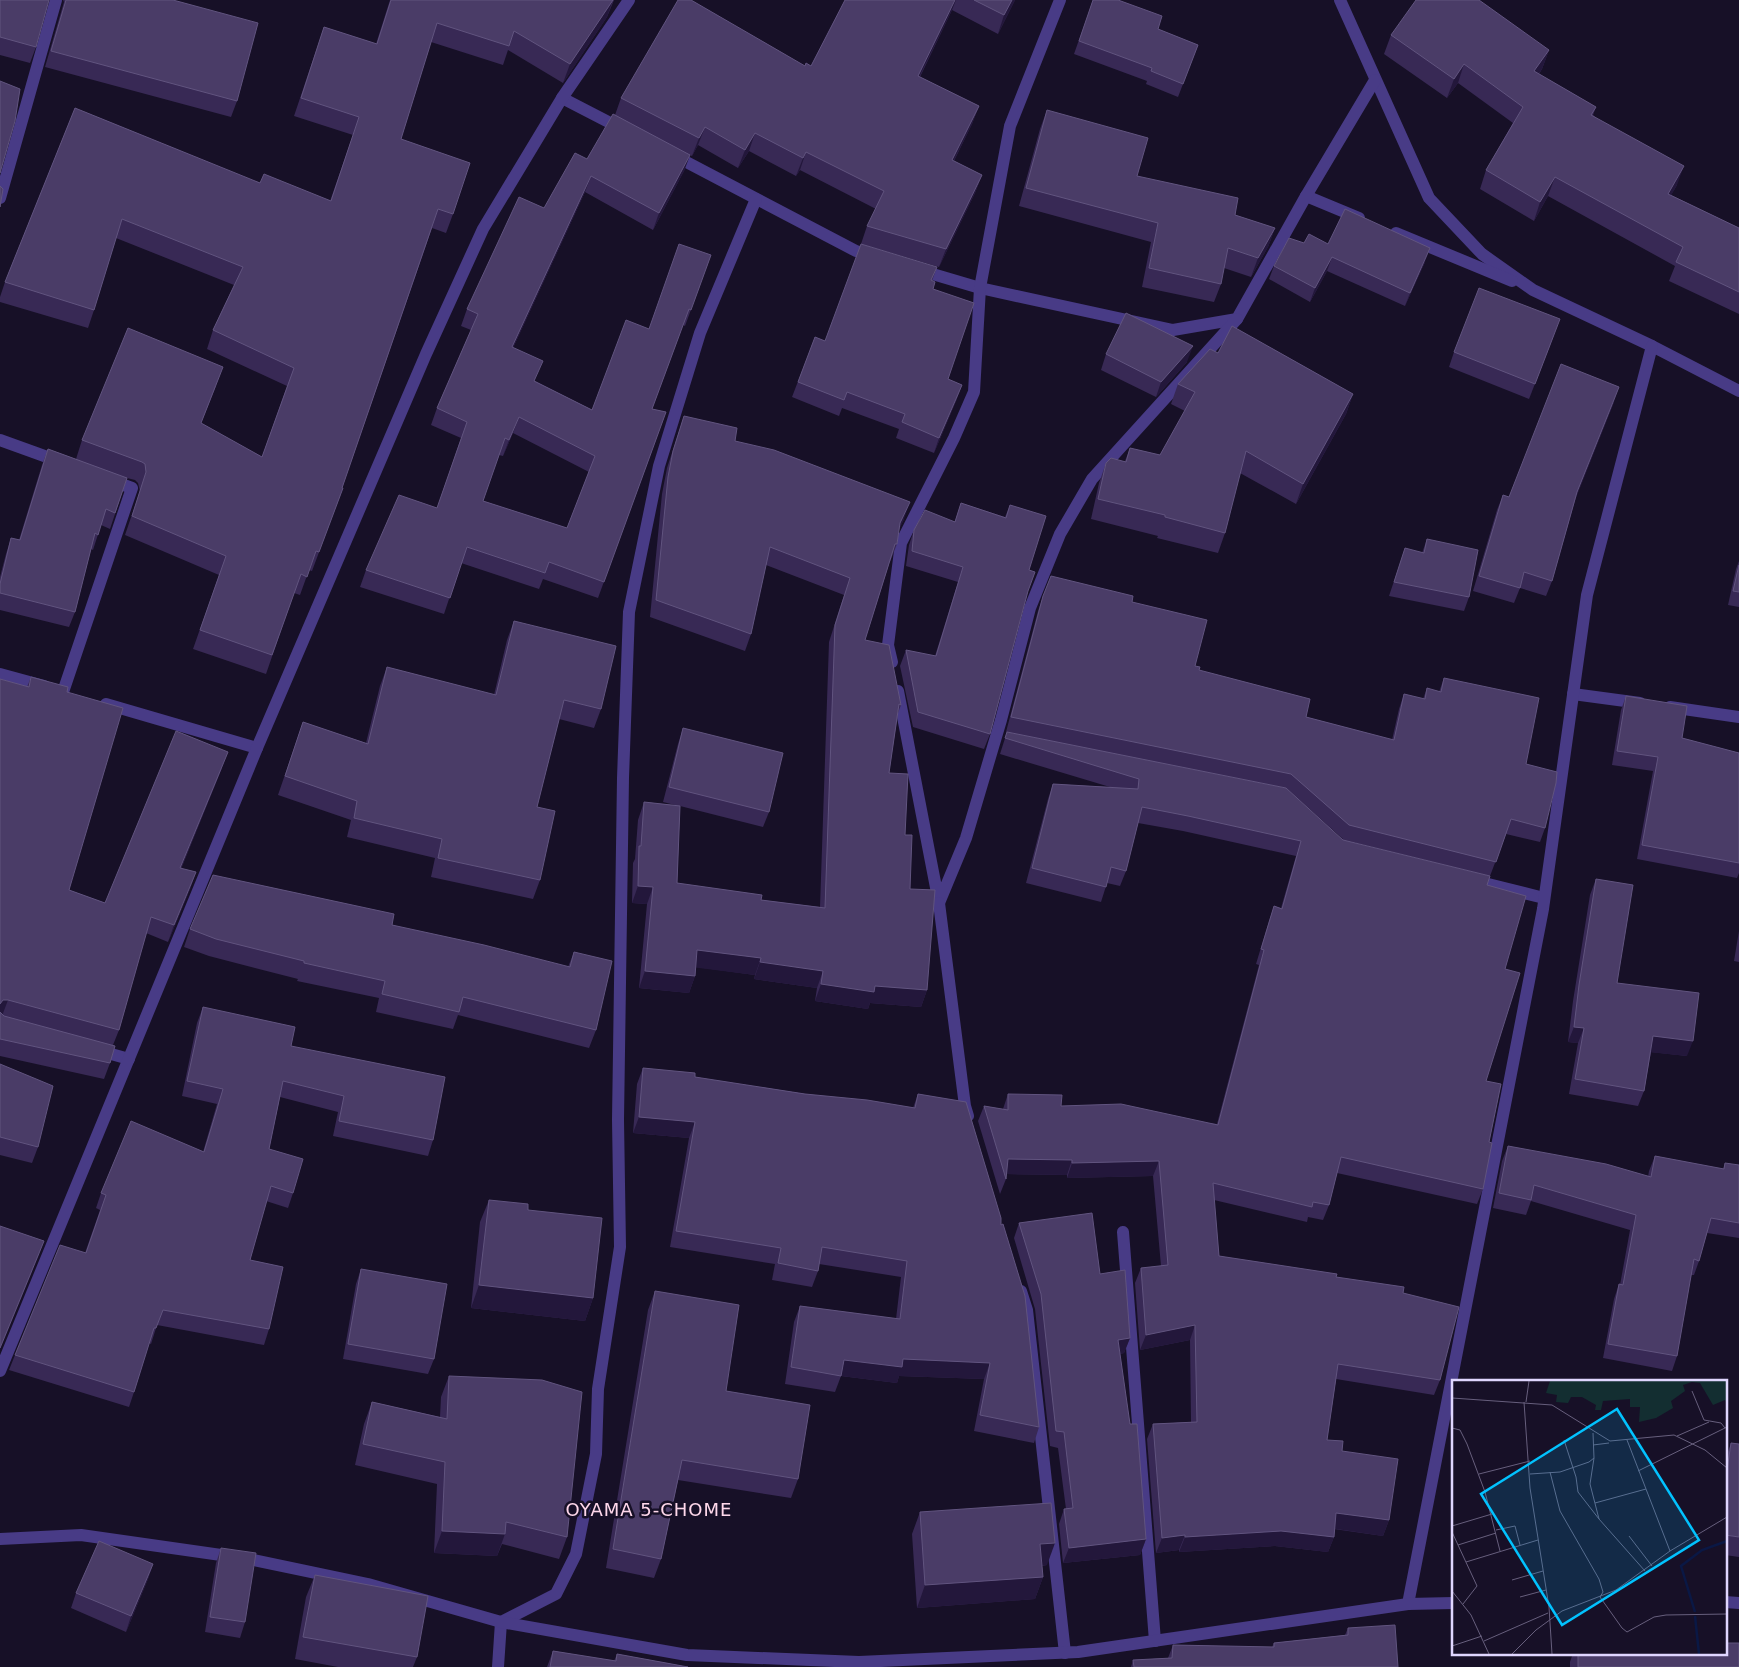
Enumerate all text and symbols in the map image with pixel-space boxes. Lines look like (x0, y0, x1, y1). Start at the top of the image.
inset map (1452, 1380, 1726, 1654)
district label: OYAMA 5-CHOME (566, 1499, 732, 1520)

